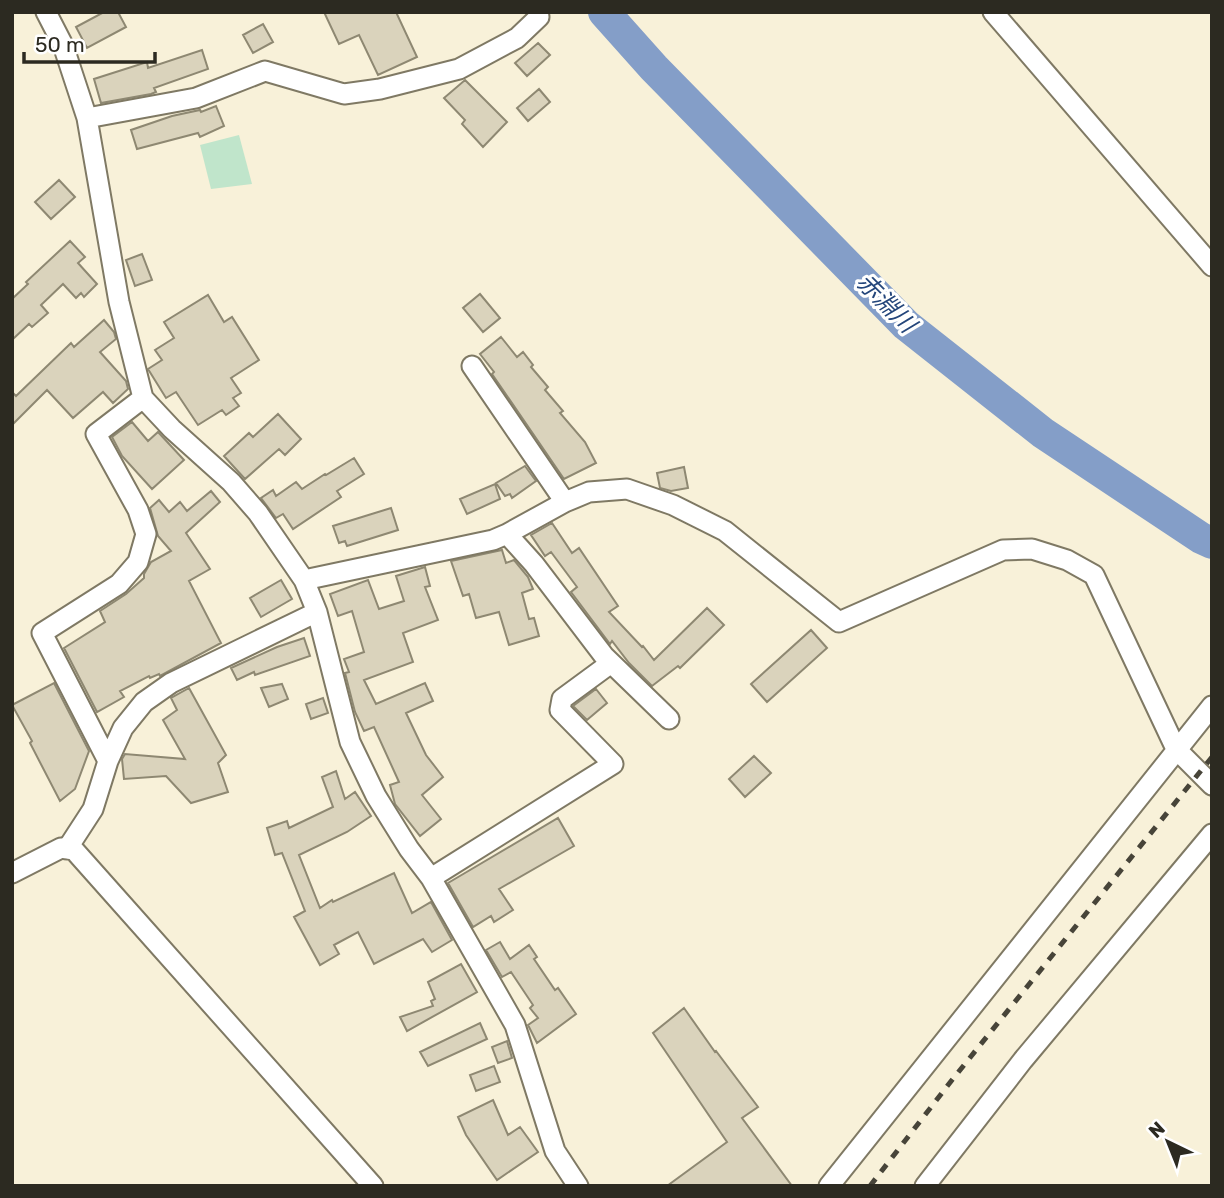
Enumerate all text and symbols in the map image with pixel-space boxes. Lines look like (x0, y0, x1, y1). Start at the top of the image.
scale bar (24, 21, 156, 65)
text: 50 m (35, 32, 85, 57)
water label: 赤淵川 (851, 268, 923, 340)
north arrow (1133, 1107, 1203, 1177)
text: N (1144, 1117, 1170, 1143)

